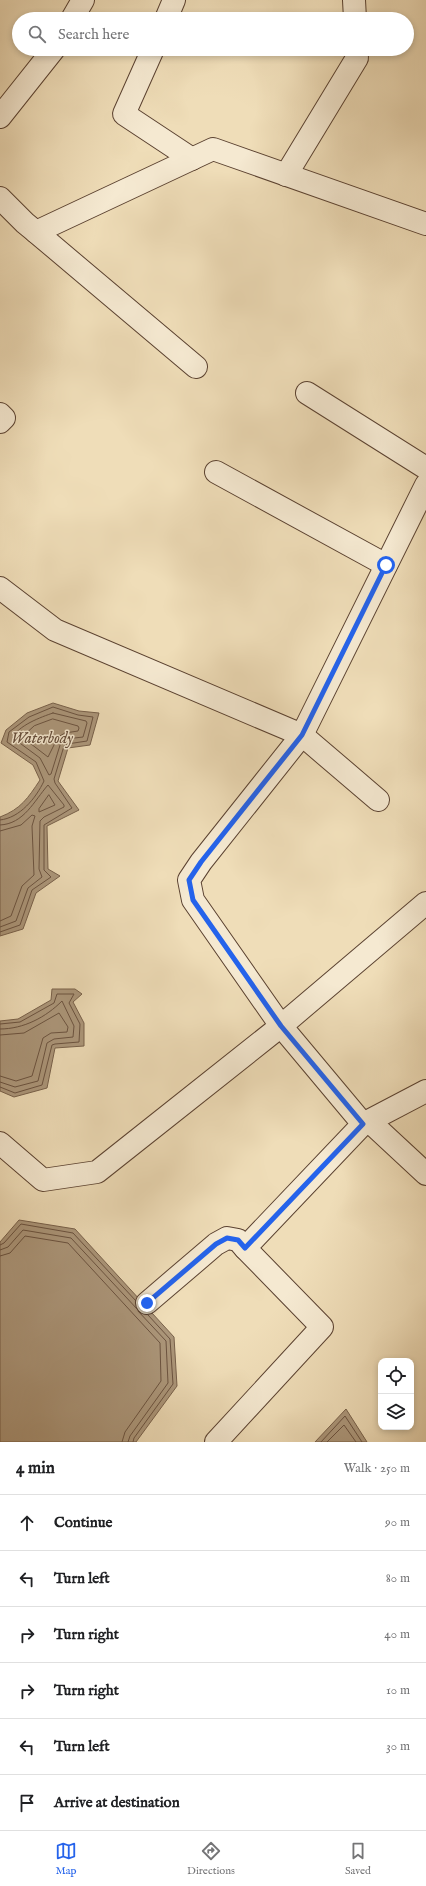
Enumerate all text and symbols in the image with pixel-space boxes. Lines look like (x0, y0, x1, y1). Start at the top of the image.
search box (12, 12, 414, 56)
icon: search (26, 23, 48, 45)
text: Search here (58, 25, 129, 44)
route start (377, 556, 395, 574)
water label: Waterbody (11, 729, 74, 749)
route end (138, 1294, 156, 1312)
map controls (378, 1358, 414, 1430)
button: locate (378, 1358, 414, 1394)
button: layers (378, 1394, 414, 1430)
text: 4 min (16, 1458, 55, 1479)
text: Walk · 250 m (344, 1460, 410, 1477)
icon: ahead (16, 1512, 38, 1534)
text: Continue (54, 1513, 112, 1532)
text: 90 m (385, 1514, 410, 1531)
icon: left (16, 1568, 38, 1590)
text: Turn left (54, 1569, 110, 1588)
text: 80 m (386, 1570, 410, 1587)
icon: right (16, 1624, 38, 1646)
text: Turn right (54, 1625, 119, 1644)
text: 40 m (384, 1626, 410, 1643)
icon: right (16, 1680, 38, 1702)
text: Turn right (54, 1681, 119, 1700)
text: 10 m (386, 1682, 410, 1699)
icon: left (16, 1736, 38, 1758)
text: Turn left (54, 1737, 110, 1756)
text: 30 m (386, 1738, 410, 1755)
icon: arrive (16, 1792, 38, 1814)
text: Arrive at destination (54, 1793, 180, 1812)
tab: Map (55, 1840, 77, 1878)
tab: Directions (187, 1840, 235, 1878)
tab: Saved (345, 1840, 371, 1878)

